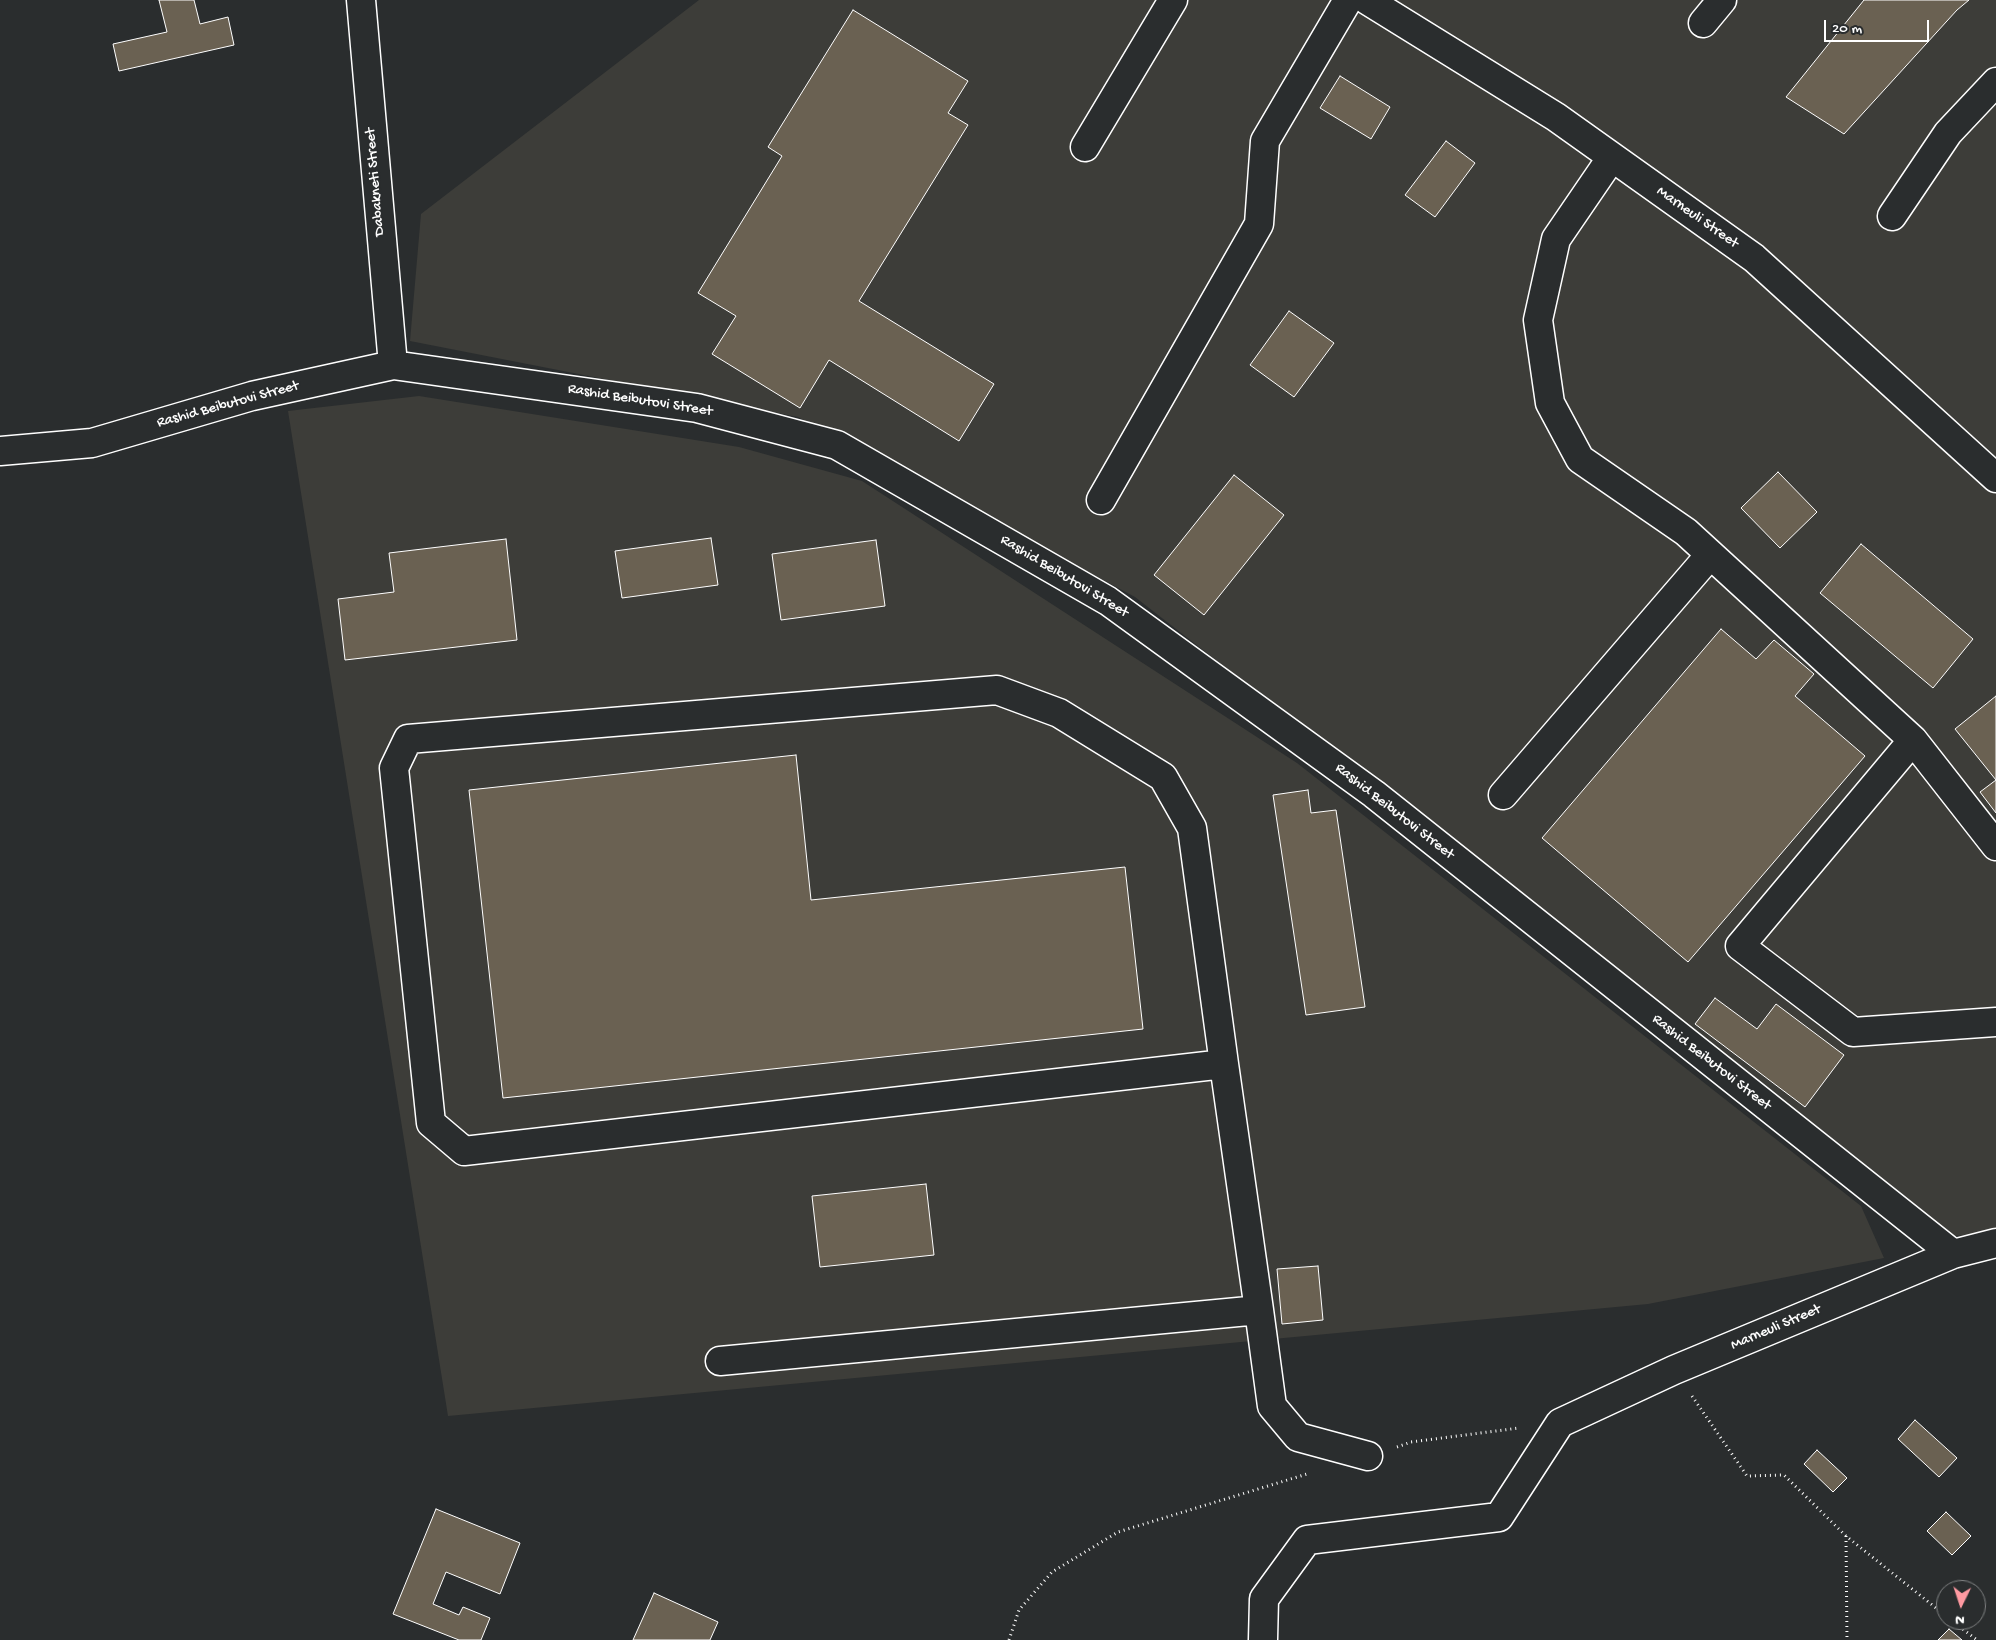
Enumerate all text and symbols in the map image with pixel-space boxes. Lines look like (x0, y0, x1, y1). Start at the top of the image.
scale bar (1826, 10, 1931, 42)
text: 20 m (1832, 20, 1862, 38)
street label: Dabakneti Street (362, 127, 390, 237)
street label: Marneuli Street (1652, 183, 1742, 253)
street label: Rashid Beibutovi Street (155, 377, 301, 433)
street label: Rashid Beibutovi Street (566, 381, 714, 421)
street label: Rashid Beibutovi Street (997, 532, 1131, 622)
street label: Rashid Beibutovi Street (1331, 760, 1457, 864)
street label: Rashid Beibutovi Street (1648, 1011, 1774, 1115)
street label: Marneuli Street (1728, 1301, 1824, 1355)
north arrow (1936, 1580, 1986, 1630)
text: N (1955, 1611, 1965, 1628)

